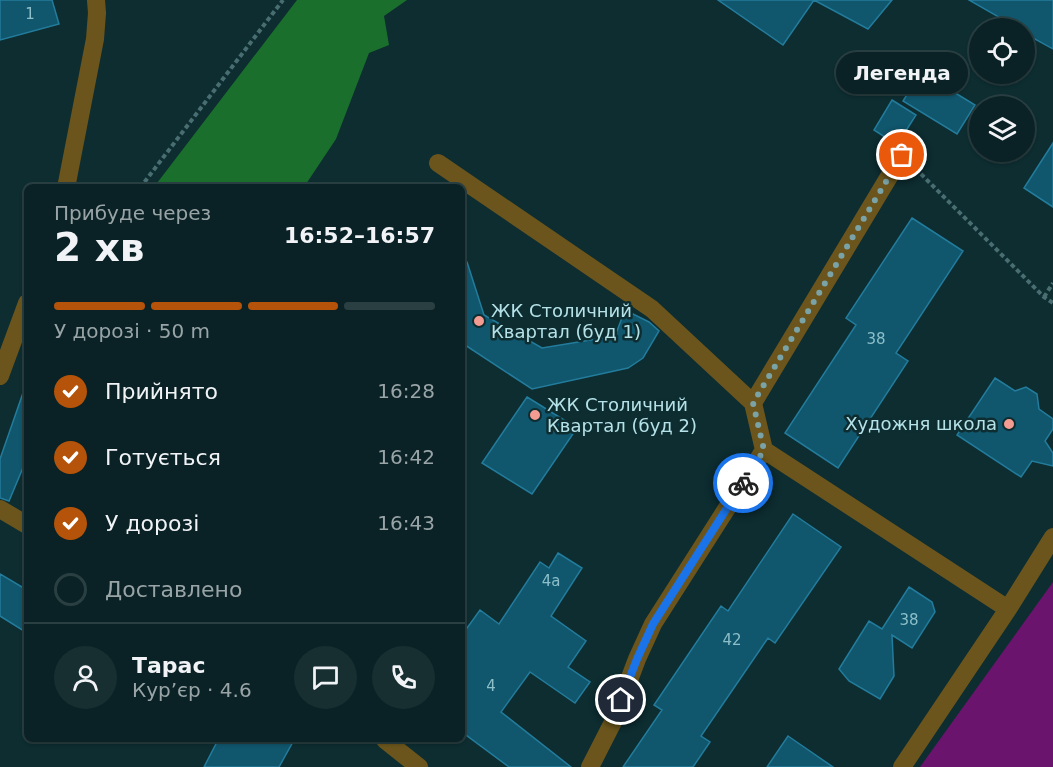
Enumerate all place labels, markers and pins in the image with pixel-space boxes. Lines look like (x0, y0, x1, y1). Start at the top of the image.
callout: Легенда (836, 53, 968, 95)
pin (876, 129, 927, 180)
place label: ЖК Столичний Квартал (буд 1) (491, 300, 641, 342)
marker: ЖК Столичний Квартал (буд 1) (472, 314, 486, 328)
place label: ЖК Столичний Квартал (буд 2) (547, 394, 697, 436)
marker: ЖК Столичний Квартал (буд 2) (528, 408, 542, 422)
place label: Художня школа (845, 413, 997, 434)
marker: Художня школа (1002, 417, 1016, 431)
pin (595, 674, 646, 725)

